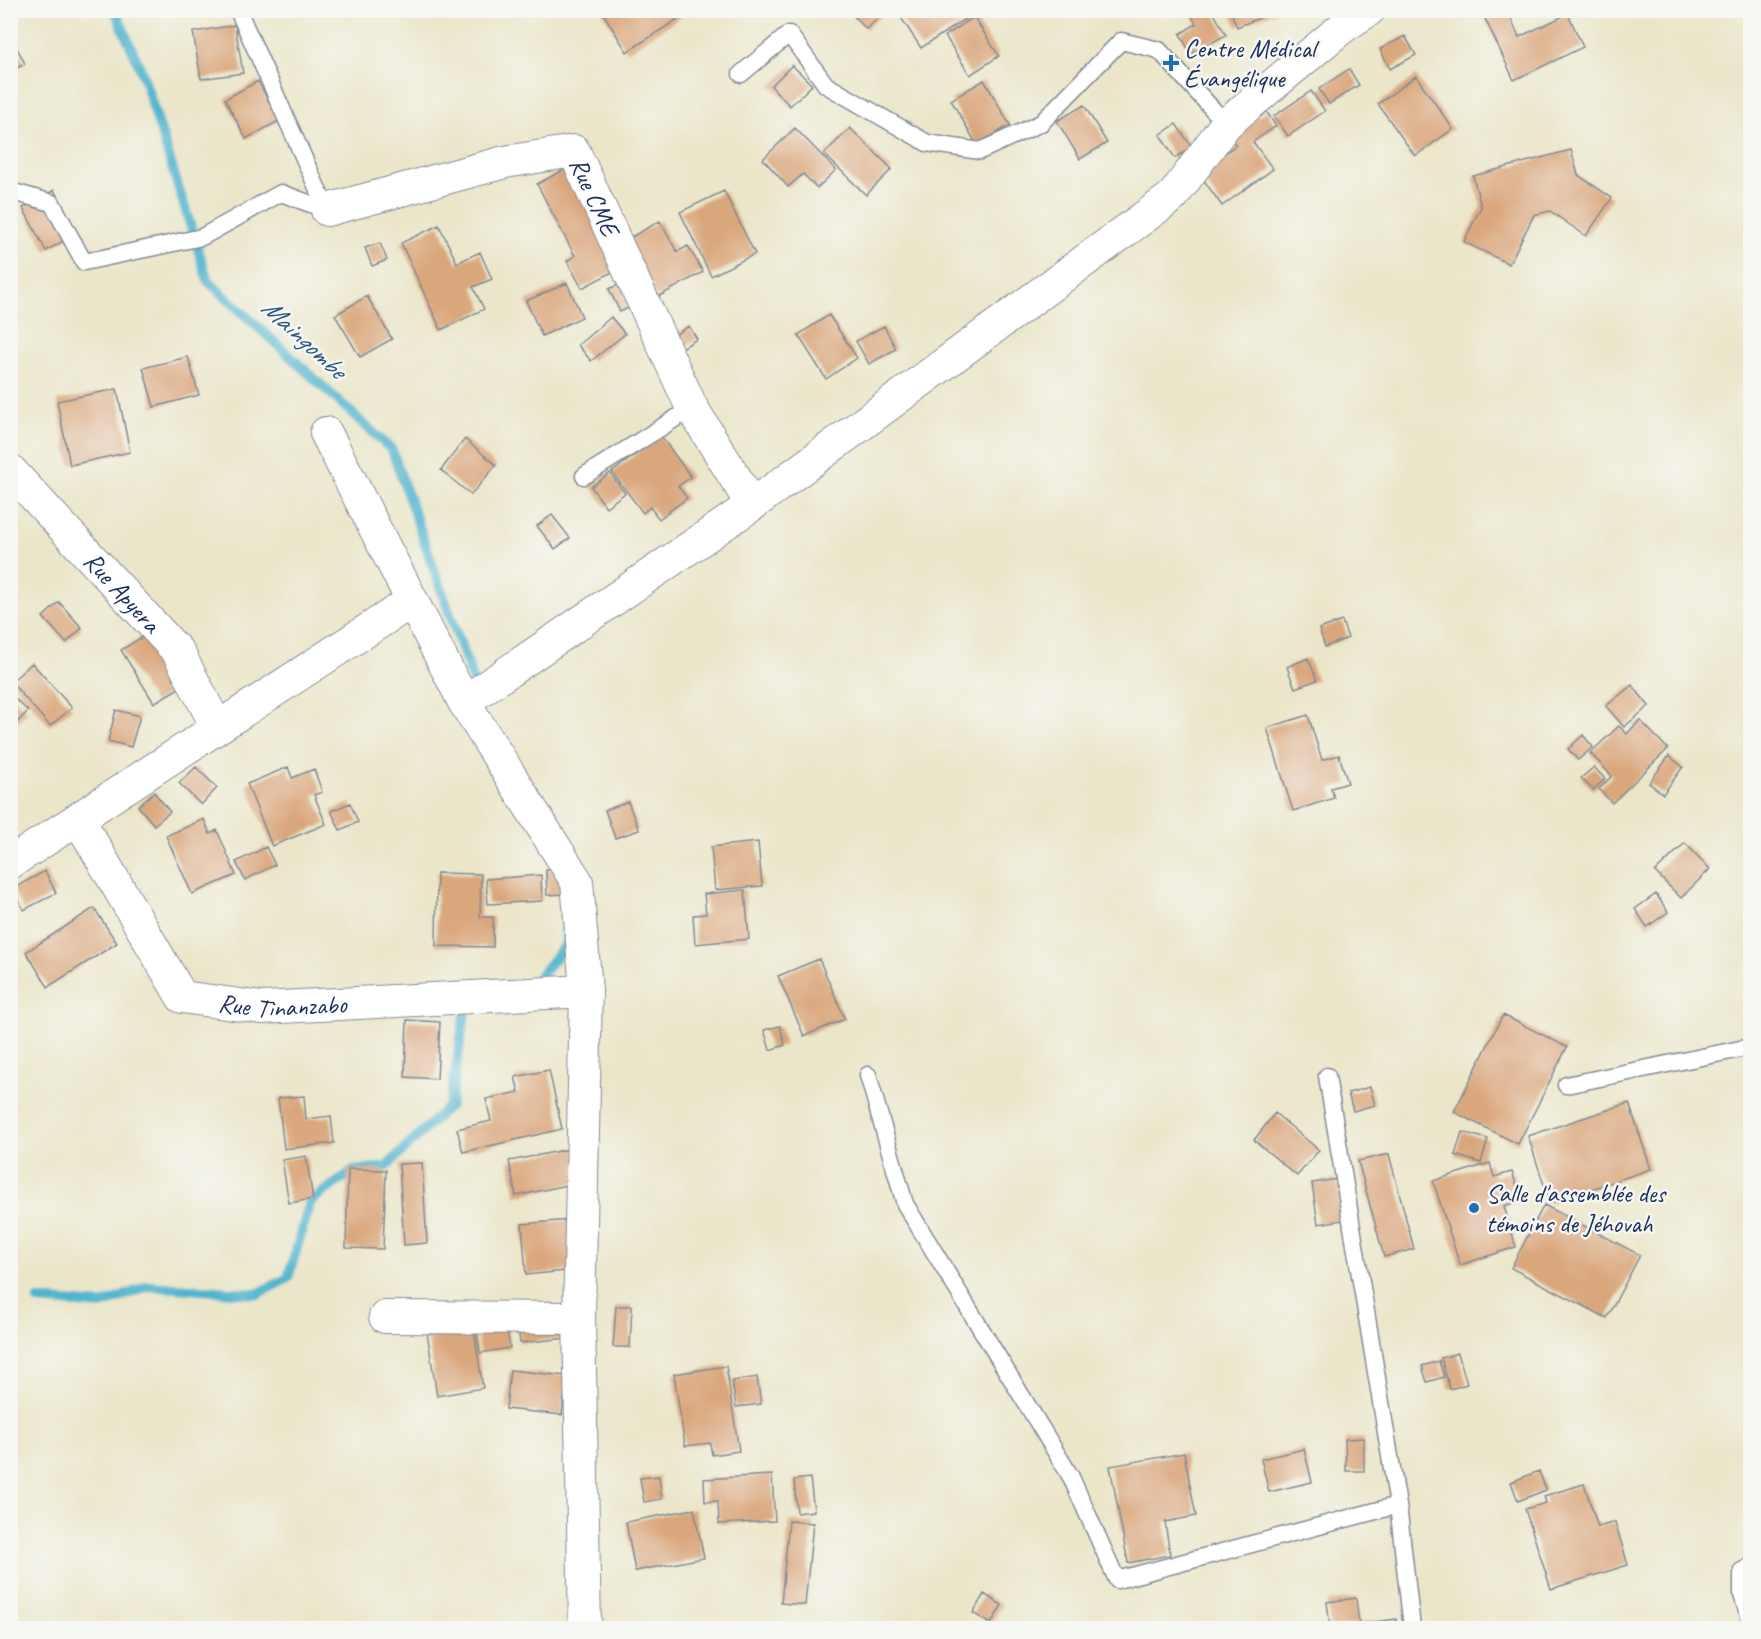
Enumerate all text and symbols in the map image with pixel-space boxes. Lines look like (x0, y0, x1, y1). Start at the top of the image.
place label: Centre Médical Évangélique (1184, 32, 1320, 95)
marker: Centre Médical Évangélique (1162, 54, 1180, 72)
street label: Rue CME (562, 152, 628, 244)
water label: Maingombe (255, 290, 356, 389)
street label: Rue Apyera (77, 545, 169, 641)
street label: Rue Tinanzabo (216, 986, 349, 1026)
place label: Salle d'assemblée des témoins de Jéhovah (1486, 1177, 1667, 1240)
marker: Salle d'assemblée des témoins de Jéhovah (1467, 1201, 1481, 1215)

